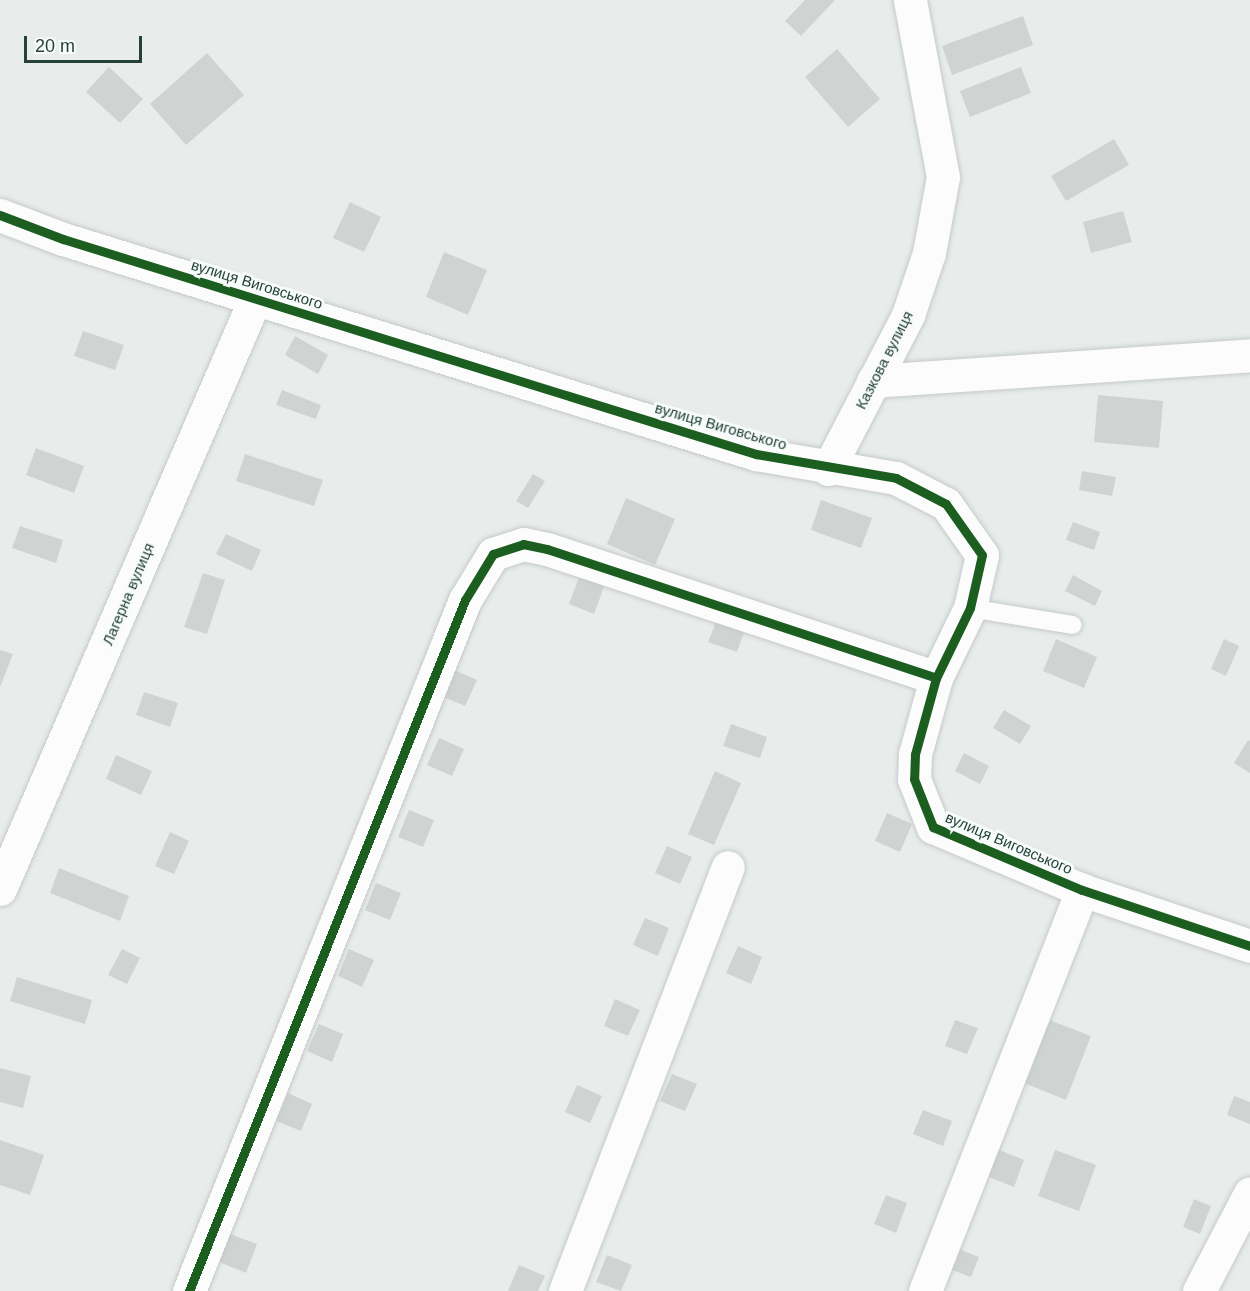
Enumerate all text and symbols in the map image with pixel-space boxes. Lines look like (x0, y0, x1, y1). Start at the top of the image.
scale bar (27, 24, 146, 62)
text: 20 m (35, 36, 75, 56)
street label: вулиця Виговського (189, 255, 325, 313)
street label: Казкова вулиця (852, 308, 916, 412)
street label: вулиця Виговського (653, 399, 789, 453)
street label: Лагерна вулиця (98, 540, 158, 648)
street label: вулиця Виговського (943, 808, 1075, 878)

